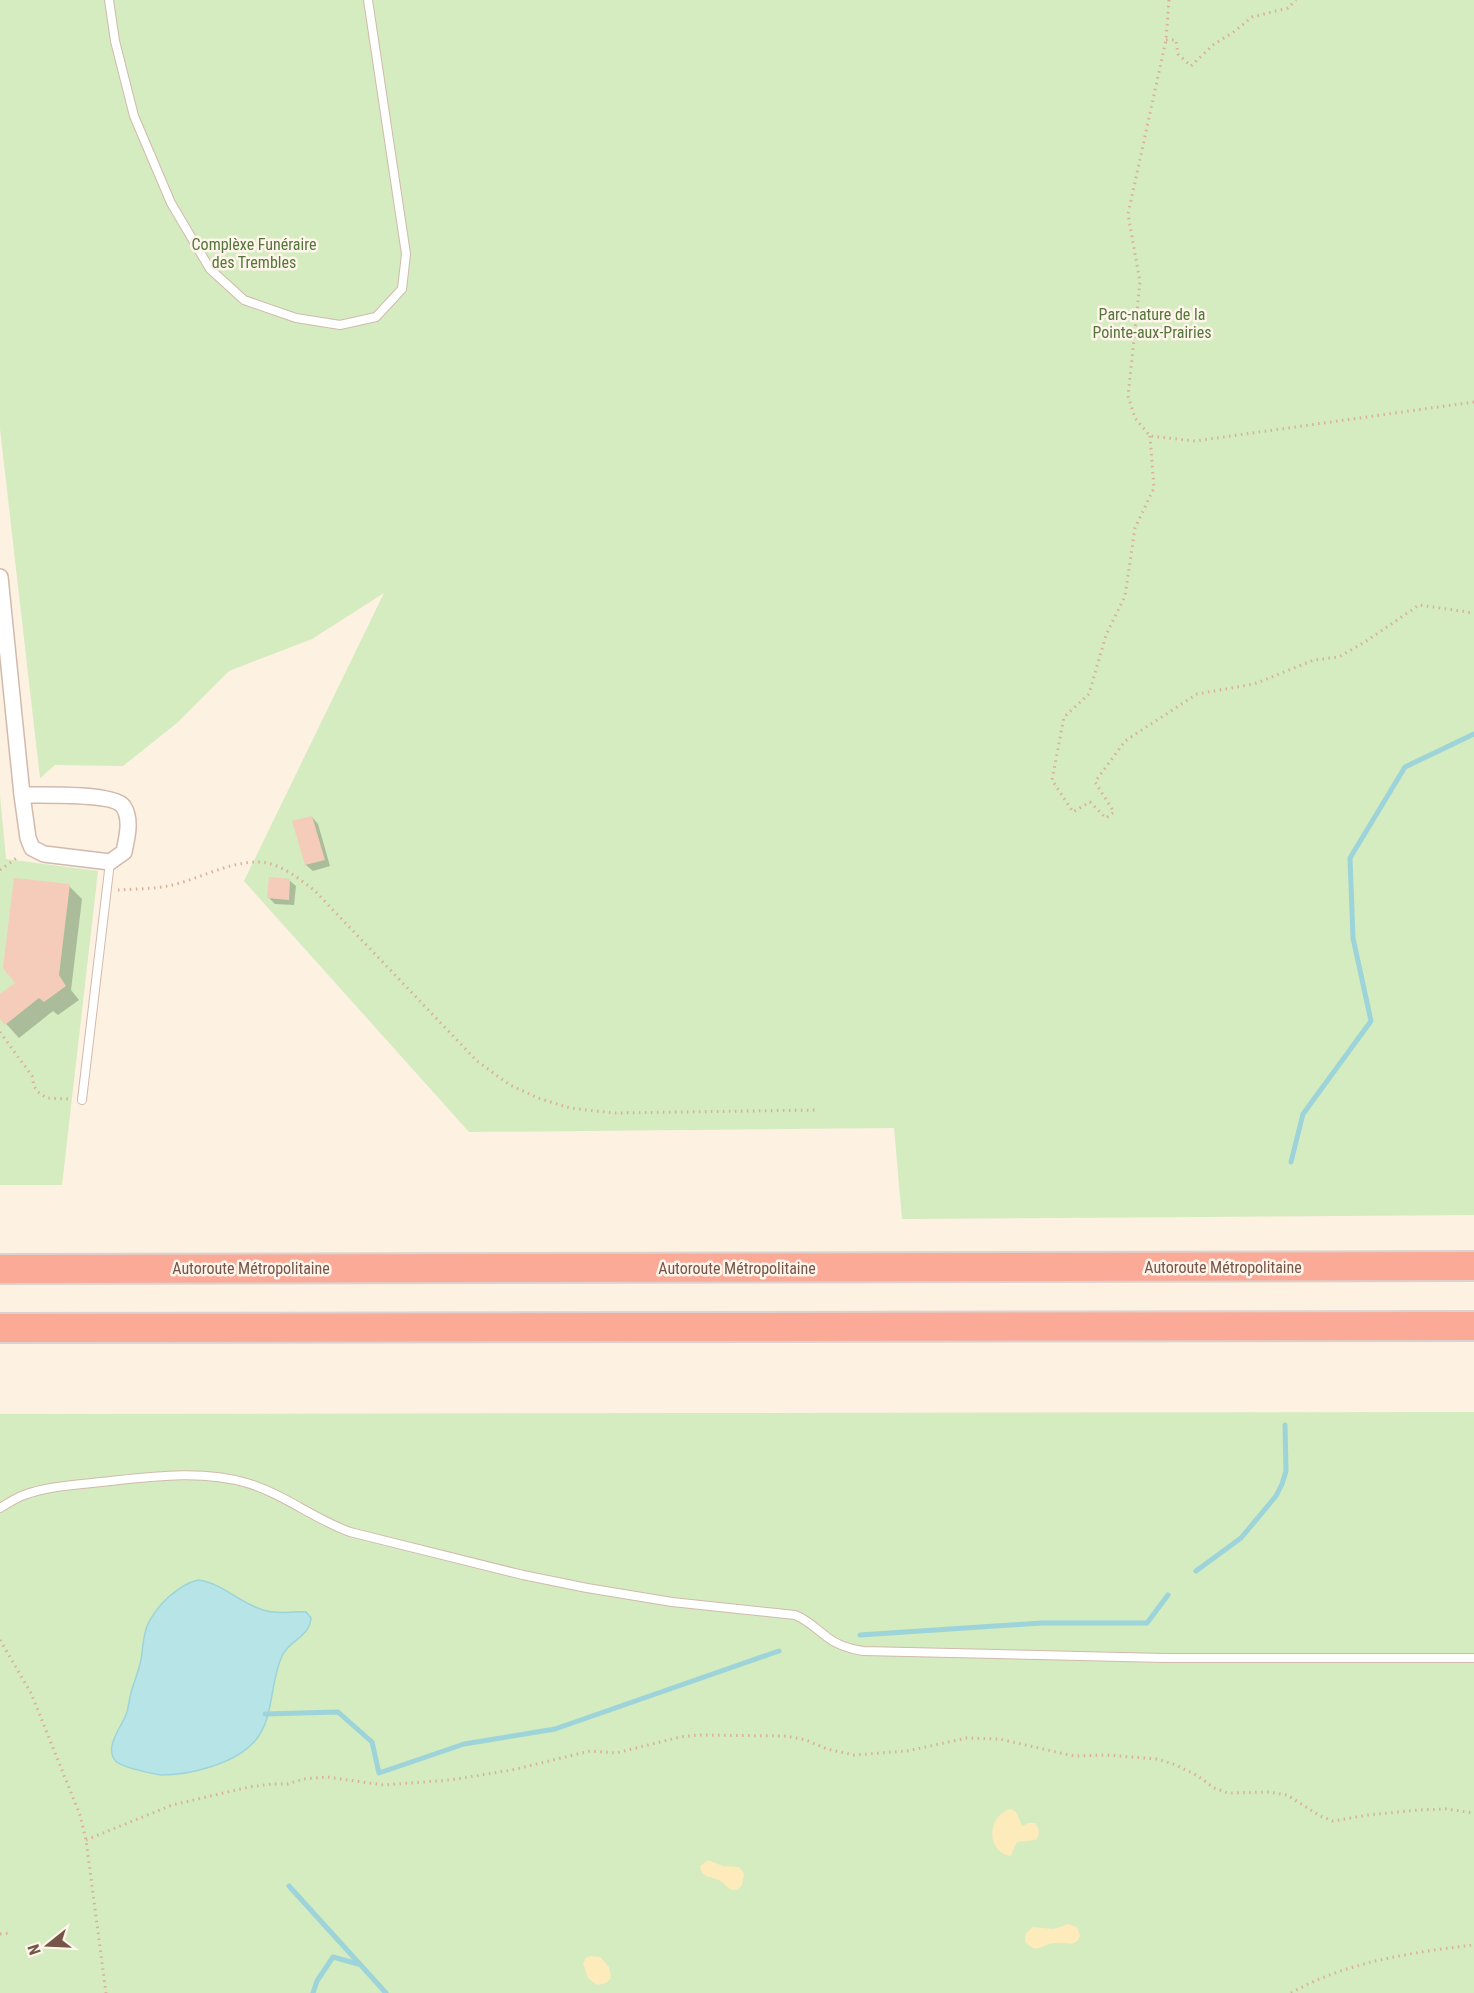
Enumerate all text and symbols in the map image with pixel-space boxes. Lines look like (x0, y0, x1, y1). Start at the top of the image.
park label: Complèxe Funéraire des Trembles (192, 235, 316, 272)
park label: Parc-nature de la Pointe-aux-Prairies (1093, 305, 1211, 342)
street label: Autoroute Métropolitaine (1144, 1258, 1302, 1277)
street label: Autoroute Métropolitaine (172, 1259, 330, 1278)
street label: Autoroute Métropolitaine (658, 1259, 816, 1278)
north arrow (18, 1915, 78, 1975)
text: N (24, 1942, 45, 1957)

